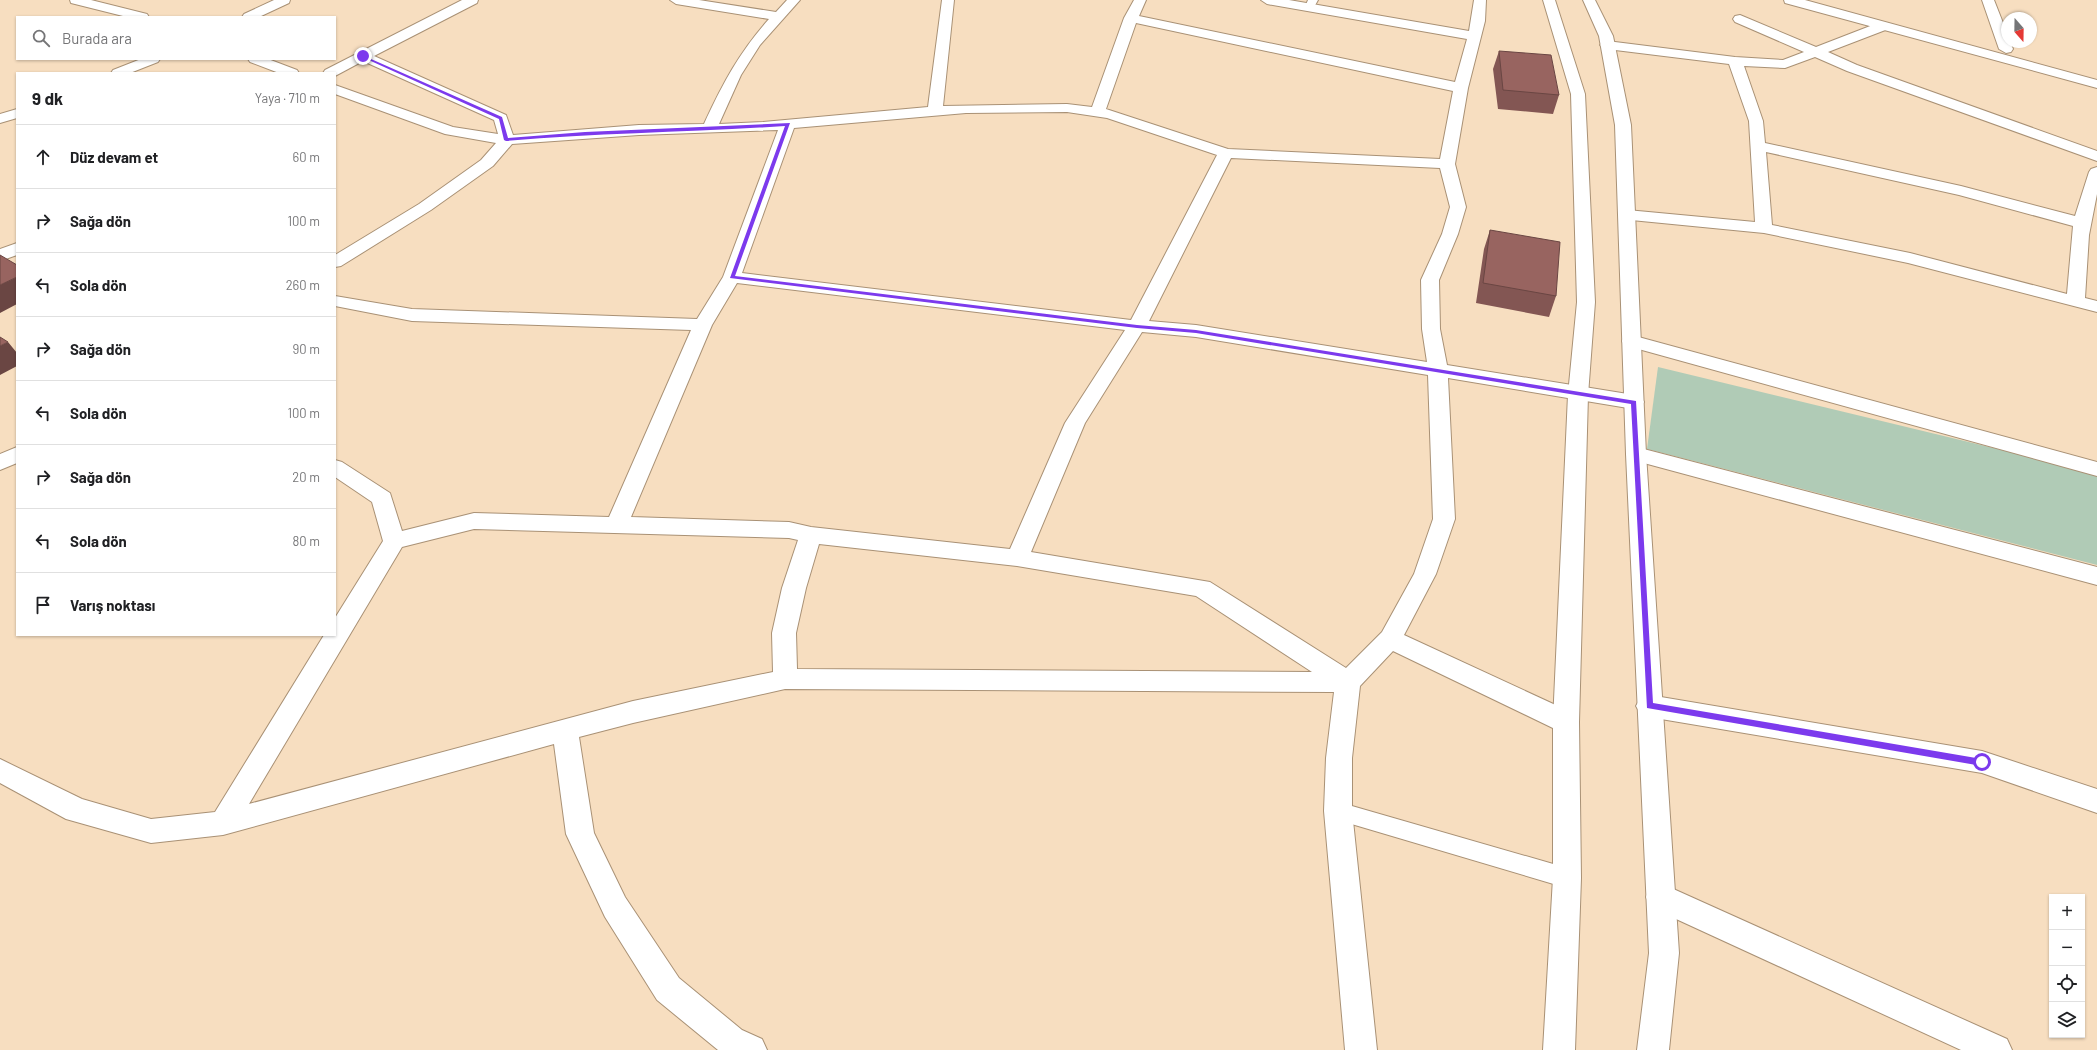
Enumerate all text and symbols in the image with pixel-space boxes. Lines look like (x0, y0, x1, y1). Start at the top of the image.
north arrow (2001, 12, 2037, 48)
search box (16, 16, 336, 60)
icon: search (30, 27, 52, 49)
text: Burada ara (62, 29, 132, 47)
route end (354, 47, 372, 65)
text: 9 dk (32, 88, 63, 108)
text: Yaya · 710 m (255, 90, 320, 106)
icon: ahead (32, 146, 54, 168)
text: Düz devam et (70, 148, 158, 166)
text: 60 m (293, 149, 320, 165)
icon: right (32, 210, 54, 232)
text: Sağa dön (70, 212, 131, 230)
text: 100 m (287, 213, 320, 229)
icon: left (32, 274, 54, 296)
text: Sola dön (70, 276, 127, 294)
text: 260 m (286, 277, 320, 293)
icon: right (32, 338, 54, 360)
text: Sağa dön (70, 340, 131, 358)
text: 90 m (293, 341, 320, 357)
icon: left (32, 402, 54, 424)
text: Sola dön (70, 404, 127, 422)
text: 100 m (287, 405, 320, 421)
icon: right (32, 466, 54, 488)
text: Sağa dön (70, 468, 131, 486)
text: 20 m (292, 469, 320, 485)
icon: left (32, 530, 54, 552)
text: Sola dön (70, 532, 127, 550)
text: 80 m (293, 533, 320, 549)
icon: arrive (32, 594, 54, 616)
text: Varış noktası (70, 596, 155, 614)
route start (1973, 753, 1991, 771)
map controls (2049, 894, 2085, 1038)
button: + (2049, 894, 2085, 930)
button: − (2049, 930, 2085, 966)
button: locate (2049, 966, 2085, 1002)
button: layers (2049, 1002, 2085, 1038)

